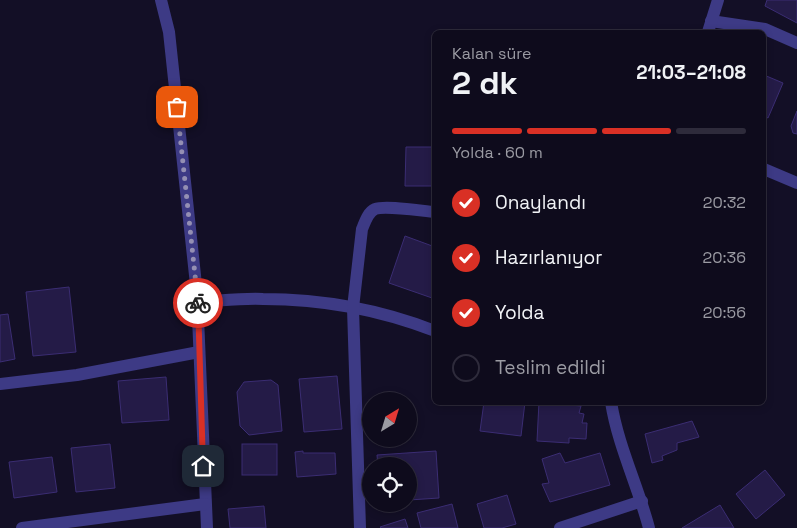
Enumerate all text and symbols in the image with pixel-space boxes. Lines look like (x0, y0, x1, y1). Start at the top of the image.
text: Kalan süre (452, 43, 531, 64)
text: 21:03–21:08 (636, 60, 746, 85)
text: 2 dk (452, 63, 518, 103)
pin (156, 86, 198, 128)
icon: bag (163, 93, 191, 121)
text: Yolda · 60 m (452, 142, 543, 163)
icon: check (452, 189, 480, 217)
text: Onaylandı (495, 190, 586, 215)
text: 20:32 (703, 192, 746, 213)
icon: check (452, 244, 480, 272)
text: Hazırlanıyor (495, 245, 603, 270)
text: 20:36 (703, 247, 746, 268)
courier (173, 278, 223, 328)
icon: bike (184, 289, 212, 317)
icon: check (452, 299, 480, 327)
text: Yolda (495, 300, 545, 325)
text: 20:56 (703, 302, 746, 323)
text: Teslim edildi (495, 355, 606, 380)
north arrow (362, 392, 418, 448)
map controls (362, 392, 417, 512)
pin (182, 445, 224, 487)
icon: home (189, 452, 217, 480)
button: locate (362, 457, 417, 512)

